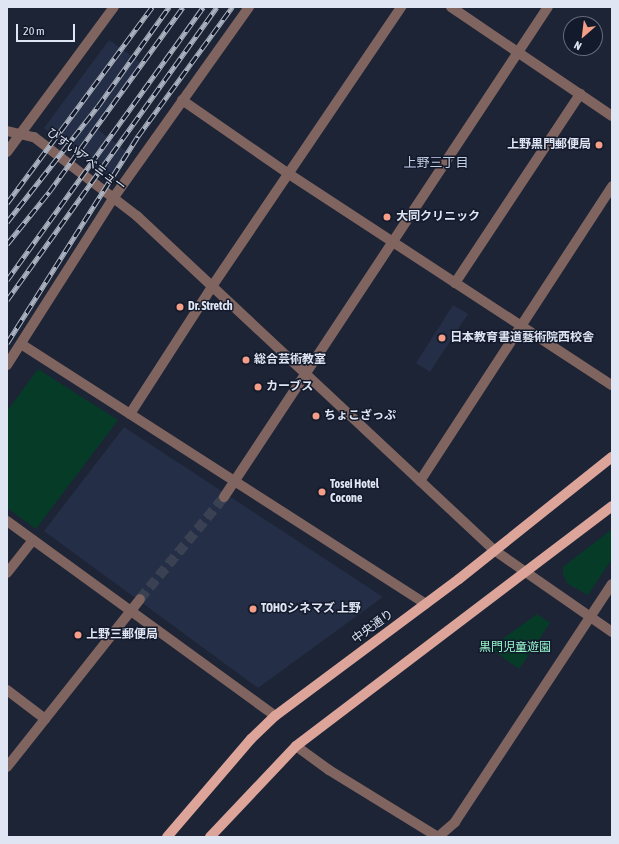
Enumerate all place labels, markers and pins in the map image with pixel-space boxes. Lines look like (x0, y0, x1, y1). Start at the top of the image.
place label: 上野黒門郵便局 (507, 138, 591, 152)
marker: 上野黒門郵便局 (594, 140, 604, 150)
place label: 大同クリニック (396, 210, 480, 224)
marker: 大同クリニック (381, 211, 393, 223)
place label: Dr. Stretch (188, 300, 233, 314)
marker: Dr. Stretch (175, 302, 185, 312)
place label: 日本教育書道藝術院西校舎 (450, 331, 594, 345)
marker: 日本教育書道藝術院西校舎 (437, 333, 447, 343)
place label: 総合芸術教室 (254, 353, 326, 367)
marker: 総合芸術教室 (241, 355, 251, 365)
place label: カーブス (266, 380, 314, 394)
marker: カーブス (253, 382, 263, 392)
place label: ちょこざっぷ (324, 409, 396, 423)
marker: ちょこざっぷ (311, 411, 321, 421)
place label: Tosei Hotel Cocone (330, 478, 379, 506)
marker: Tosei Hotel Cocone (317, 487, 327, 497)
place label: TOHOシネマズ 上野 (261, 602, 361, 616)
marker: TOHOシネマズ 上野 (248, 604, 258, 614)
place label: 上野三郵便局 (86, 628, 158, 642)
marker: 上野三郵便局 (73, 630, 83, 640)

